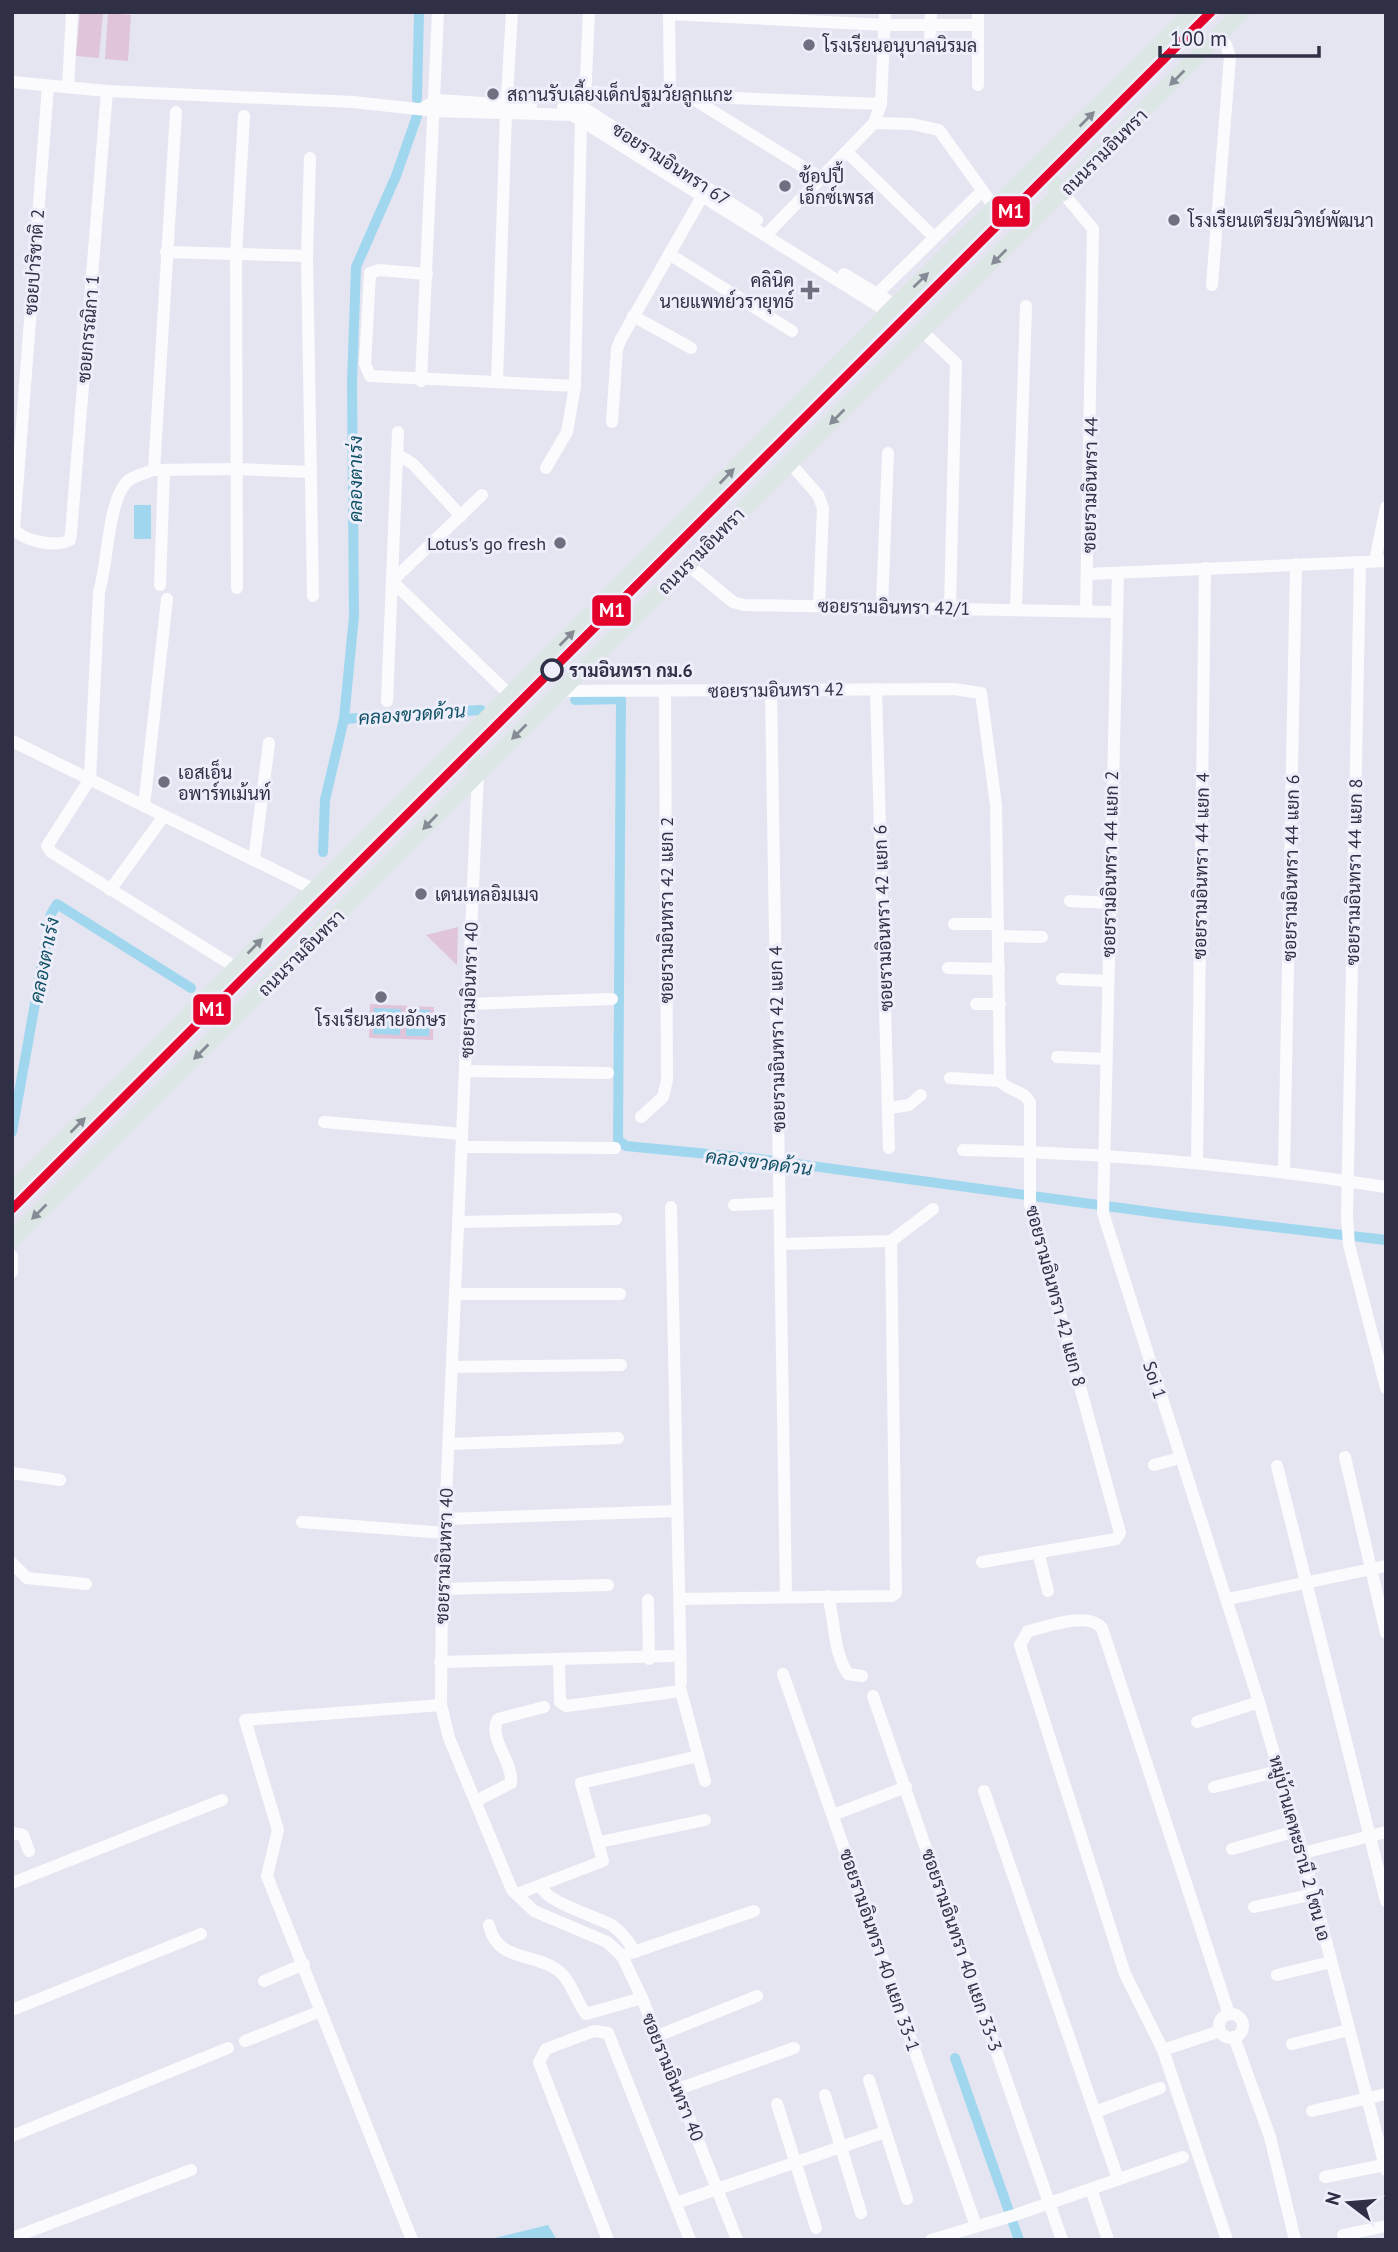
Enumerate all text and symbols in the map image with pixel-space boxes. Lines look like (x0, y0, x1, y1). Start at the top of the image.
scale bar (1160, 14, 1319, 58)
text: 100 m (1170, 25, 1227, 52)
place label: โรงเรียนอนุบาลนิรมล (822, 33, 977, 58)
marker: โรงเรียนอนุบาลนิรมล (801, 37, 817, 53)
one-way arrow (1169, 69, 1185, 86)
place label: สถานรับเลี้ยงเด็กปฐมวัยลูกแกะ (507, 79, 733, 108)
marker: สถานรับเลี้ยงเด็กปฐมวัยลูกแกะ (485, 86, 501, 102)
street label: ถนนรามอินทรา (1056, 104, 1152, 200)
one-way arrow (1078, 110, 1095, 127)
street label: ซอยรามอินทรา 67 (608, 117, 734, 211)
place label: ช้อปปี้ เอ็กซ์เพรส (799, 161, 874, 209)
marker: ช้อปปี้ เอ็กซ์เพรส (777, 178, 793, 194)
line badge: M1 (991, 195, 1031, 228)
text: M1 (998, 199, 1024, 223)
street label: ซอยปาริชาติ 2 (19, 208, 49, 316)
place label: โรงเรียนเตรียมวิทย์พัฒนา (1187, 208, 1374, 232)
marker: โรงเรียนเตรียมวิทย์พัฒนา (1166, 212, 1182, 228)
one-way arrow (991, 248, 1008, 264)
place label: คลินิค นายแพทย์วรายุทธ์ (659, 269, 794, 314)
one-way arrow (912, 272, 929, 288)
street label: ซอยกรรณิกา 1 (72, 274, 104, 384)
marker: คลินิค นายแพทย์วรายุทธ์ (800, 280, 820, 300)
one-way arrow (829, 408, 846, 424)
street label: ซอยรามอินทรา 44 (1077, 417, 1103, 553)
water label: คลองตาเร่ง (343, 435, 367, 522)
one-way arrow (718, 468, 735, 485)
street label: ถนนรามอินทรา (653, 503, 749, 599)
place label: Lotus's go fresh (427, 532, 546, 555)
marker: Lotus's go fresh (552, 535, 568, 551)
line badge: M1 (591, 594, 632, 627)
street label: ซอยรามอินทรา 42/1 (818, 594, 970, 620)
text: M1 (599, 598, 625, 622)
one-way arrow (558, 630, 574, 647)
marker: รามอินทรา กม.6 (541, 659, 563, 681)
place label: รามอินทรา กม.6 (569, 659, 693, 682)
street label: ซอยรามอินทรา 42 (708, 677, 844, 703)
water label: คลองขวดด้วน (357, 698, 467, 730)
one-way arrow (511, 724, 527, 740)
place label: เอสเอ็น อพาร์ทเม้นท์ (178, 759, 271, 805)
street label: ซอยรามอินทรา 44 แยก 2 (1097, 770, 1123, 958)
street label: ซอยรามอินทรา 44 แยก 4 (1188, 772, 1214, 960)
marker: เอสเอ็น อพาร์ทเม้นท์ (156, 774, 172, 790)
street label: ซอยรามอินทรา 44 แยก 6 (1278, 774, 1304, 962)
street label: ซอยรามอินทรา 44 แยก 8 (1341, 778, 1367, 966)
one-way arrow (423, 813, 439, 830)
street label: ซอยรามอินทรา 42 แยก 2 (655, 817, 678, 1003)
street label: ซอยรามอินทรา 42 แยก 6 (868, 824, 898, 1012)
place label: เดนเทลอิมเมจ (435, 883, 539, 906)
marker: เดนเทลอิมเมจ (413, 886, 429, 902)
street label: ถนนรามอินทรา (253, 905, 349, 1001)
water label: คลองตาเร่ง (24, 915, 64, 1005)
street label: ซอยรามอินทรา 40 (455, 921, 483, 1058)
one-way arrow (247, 938, 264, 955)
street label: ซอยรามอินทรา 42 แยก 4 (764, 945, 790, 1133)
marker: โรงเรียนสายอักษร (373, 989, 389, 1005)
line badge: M1 (192, 993, 232, 1026)
text: M1 (199, 997, 225, 1021)
place label: โรงเรียนสายอักษร (314, 1007, 447, 1031)
one-way arrow (192, 1044, 209, 1061)
one-way arrow (69, 1117, 85, 1134)
water label: คลองขวดด้วน (704, 1144, 814, 1180)
street label: ซอยรามอินทรา 42 แยก 8 (1021, 1203, 1091, 1389)
one-way arrow (30, 1204, 47, 1221)
street label: Soi 1 (1138, 1358, 1172, 1402)
street label: ซอยรามอินทรา 40 (430, 1487, 458, 1624)
street label: หมู่บ้านเคหะธานี 2 โซน เอ (1262, 1752, 1337, 1944)
street label: ซอยรามอินทรา 40 แยก 33-1 (834, 1846, 926, 2054)
street label: ซอยรามอินทรา 40 แยก 33-3 (916, 1846, 1008, 2054)
street label: ซอยรามอินทรา 40 (637, 2010, 709, 2145)
north arrow (1314, 2168, 1384, 2238)
text: N (1319, 2189, 1346, 2208)

